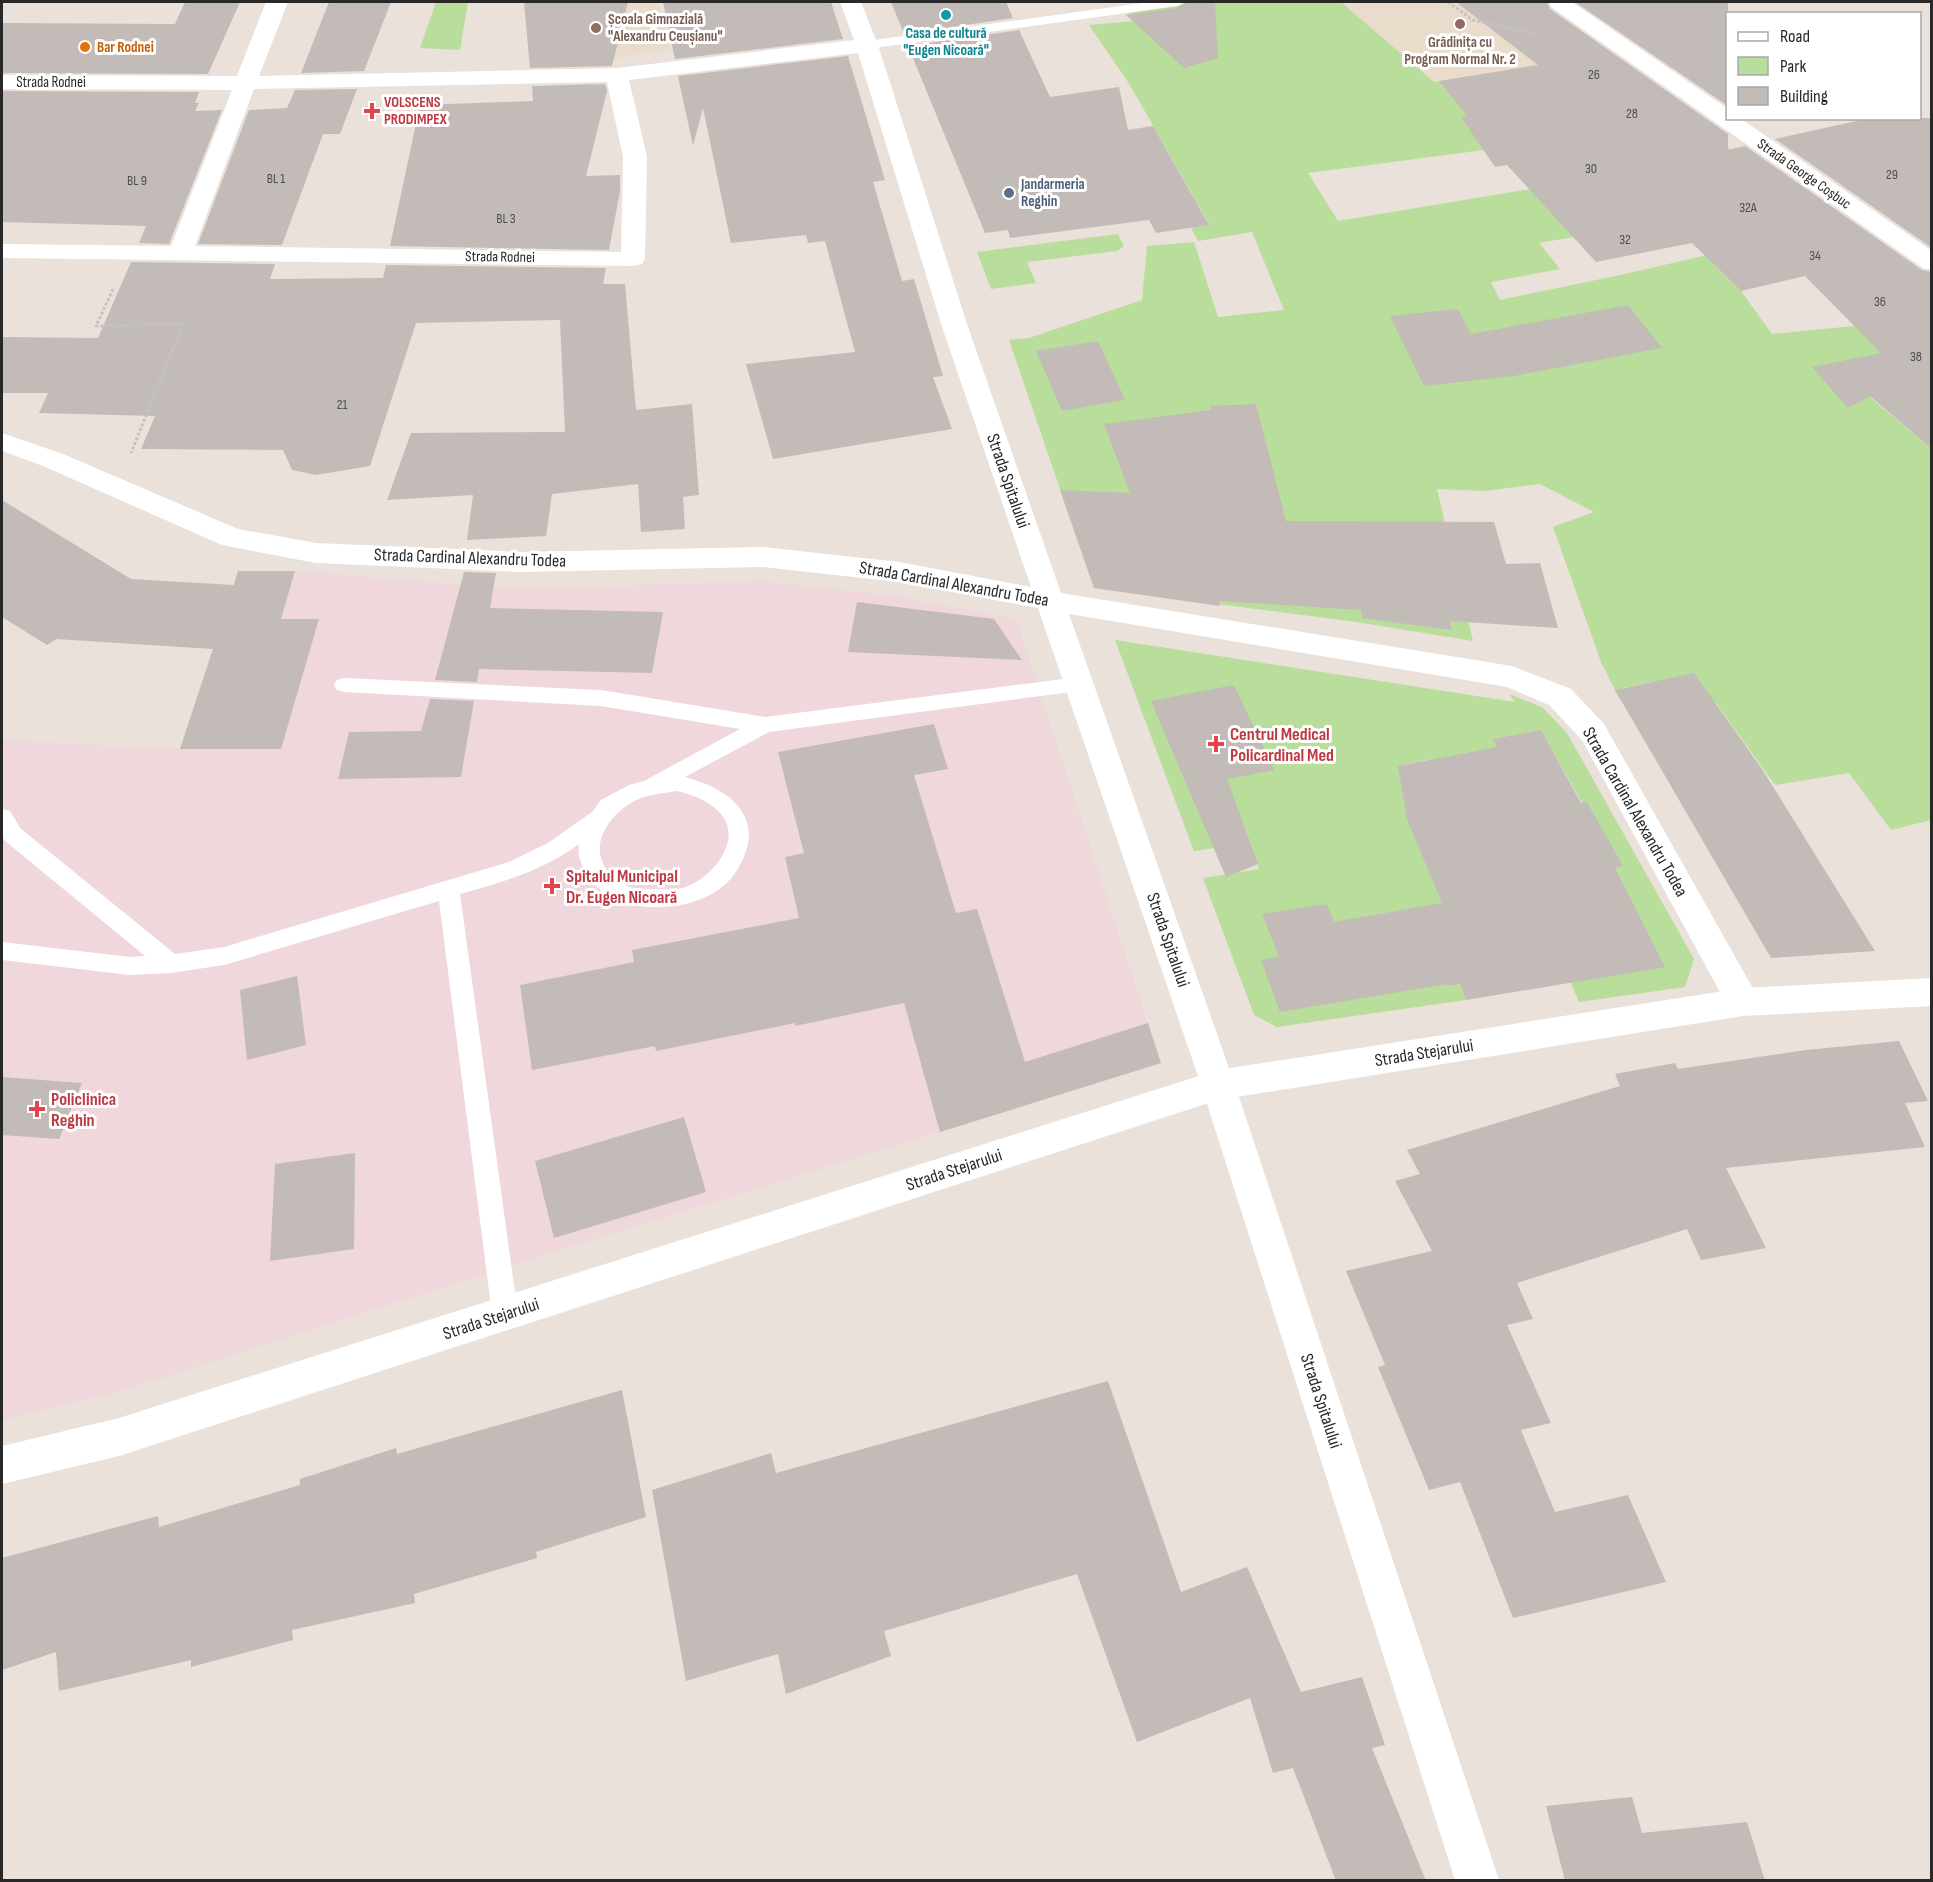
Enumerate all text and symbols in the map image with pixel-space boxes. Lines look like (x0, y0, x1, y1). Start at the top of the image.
marker: Casa de cultură "Eugen Nicoară" (939, 8, 953, 22)
place label: Școala Gimnazială "Alexandru Ceușianu" (608, 10, 723, 46)
legend (1726, 12, 1921, 120)
marker: Grădinița cu Program Normal Nr. 2 (1453, 17, 1467, 31)
marker: Școala Gimnazială "Alexandru Ceușianu" (589, 21, 603, 35)
place label: Casa de cultură "Eugen Nicoară" (903, 24, 989, 60)
text: Road (1780, 26, 1810, 47)
place label: Grădinița cu Program Normal Nr. 2 (1404, 33, 1516, 69)
place label: Bar Rodnei (97, 38, 154, 57)
marker: Bar Rodnei (78, 40, 92, 54)
text: Park (1780, 56, 1806, 77)
house number: 26 (1588, 66, 1600, 83)
street label: Strada Rodnei (16, 73, 86, 92)
text: Building (1780, 86, 1828, 107)
place label: VOLSCENS PRODIMPEX (384, 93, 447, 129)
marker: VOLSCENS PRODIMPEX (365, 104, 379, 118)
house number: 28 (1626, 105, 1638, 122)
street label: Strada George Coșbuc (1753, 135, 1855, 213)
house number: 30 (1585, 160, 1597, 177)
house number: 29 (1886, 166, 1898, 183)
house number: BL 1 (267, 170, 285, 187)
house number: BL 9 (127, 172, 147, 189)
place label: Jandarmeria Reghin (1020, 175, 1085, 211)
marker: Jandarmeria Reghin (1002, 186, 1016, 200)
house number: 32A (1739, 199, 1758, 216)
house number: BL 3 (496, 210, 516, 227)
house number: 32 (1619, 231, 1631, 248)
street label: Strada Rodnei (465, 247, 535, 267)
house number: 34 (1809, 247, 1821, 264)
house number: 36 (1874, 293, 1886, 310)
house number: 38 (1910, 348, 1922, 365)
house number: 21 (337, 396, 347, 413)
street label: Strada Spitalului (982, 431, 1034, 531)
street label: Strada Cardinal Alexandru Todea (374, 544, 566, 572)
street label: Strada Cardinal Alexandru Todea (858, 557, 1050, 611)
place label: Centrul Medical Policardinal Med (1230, 724, 1334, 766)
street label: Strada Cardinal Alexandru Todea (1578, 724, 1692, 901)
marker: Centrul Medical Policardinal Med (1207, 735, 1225, 753)
place label: Spitalul Municipal Dr. Eugen Nicoară (566, 866, 678, 908)
marker: Spitalul Municipal Dr. Eugen Nicoară (543, 877, 561, 895)
street label: Strada Spitalului (1142, 890, 1194, 990)
street label: Strada Stejarului (1373, 1035, 1475, 1071)
place label: Policlinica Reghin (51, 1089, 116, 1131)
marker: Policlinica Reghin (28, 1100, 46, 1118)
street label: Strada Stejarului (903, 1145, 1005, 1195)
street label: Strada Stejarului (440, 1294, 542, 1344)
street label: Strada Spitalului (1296, 1351, 1346, 1451)

